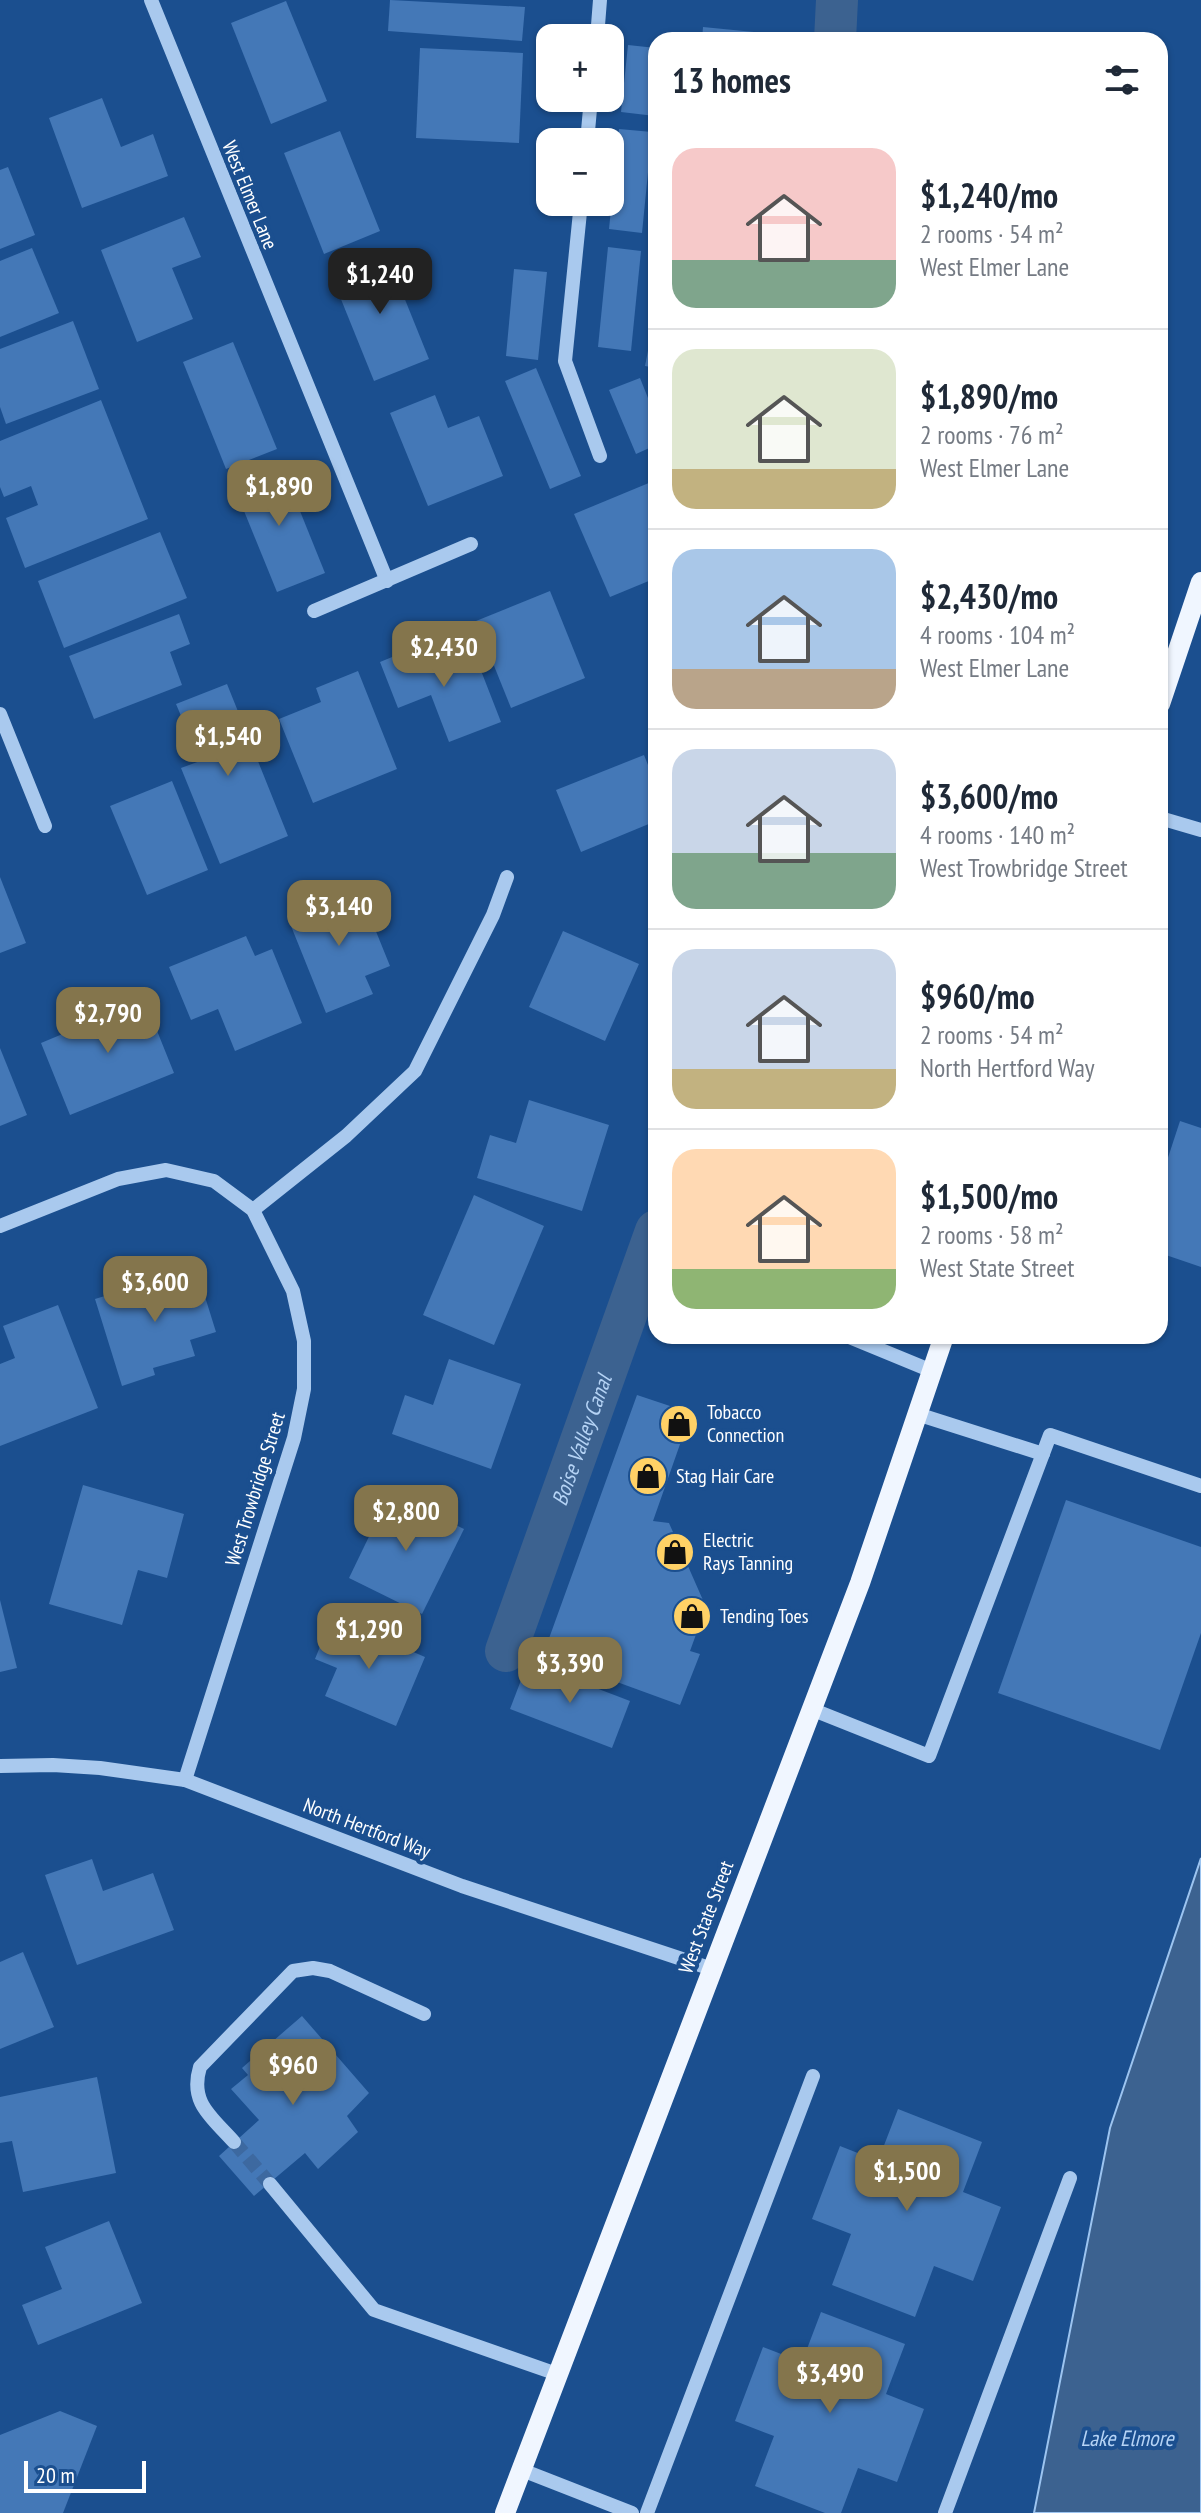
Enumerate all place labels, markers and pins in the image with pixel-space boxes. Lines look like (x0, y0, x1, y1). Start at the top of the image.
pin: $1,240 (315, 248, 445, 316)
pin: $1,890 (214, 460, 344, 528)
pin: $2,430 (379, 621, 509, 689)
pin: $1,540 (163, 710, 293, 778)
pin: $3,140 (274, 880, 404, 948)
pin: $2,790 (43, 987, 173, 1055)
pin: $3,600 (90, 1256, 220, 1324)
place label: Tobacco Connection (707, 1399, 784, 1448)
shop icon: Tobacco Connection (658, 1403, 700, 1445)
shop icon: Stag Hair Care (627, 1455, 669, 1497)
place label: Stag Hair Care (676, 1463, 774, 1489)
pin: $2,800 (341, 1485, 471, 1553)
place label: Electric Rays Tanning (703, 1527, 793, 1576)
shop icon: Electric Rays Tanning (654, 1531, 696, 1573)
shop icon: Tending Toes (671, 1595, 713, 1637)
pin: $1,290 (304, 1603, 434, 1671)
place label: Tending Toes (720, 1603, 809, 1629)
pin: $3,390 (505, 1637, 635, 1705)
pin: $960 (246, 2039, 340, 2107)
pin: $1,500 (842, 2145, 972, 2213)
pin: $3,490 (765, 2347, 895, 2415)

